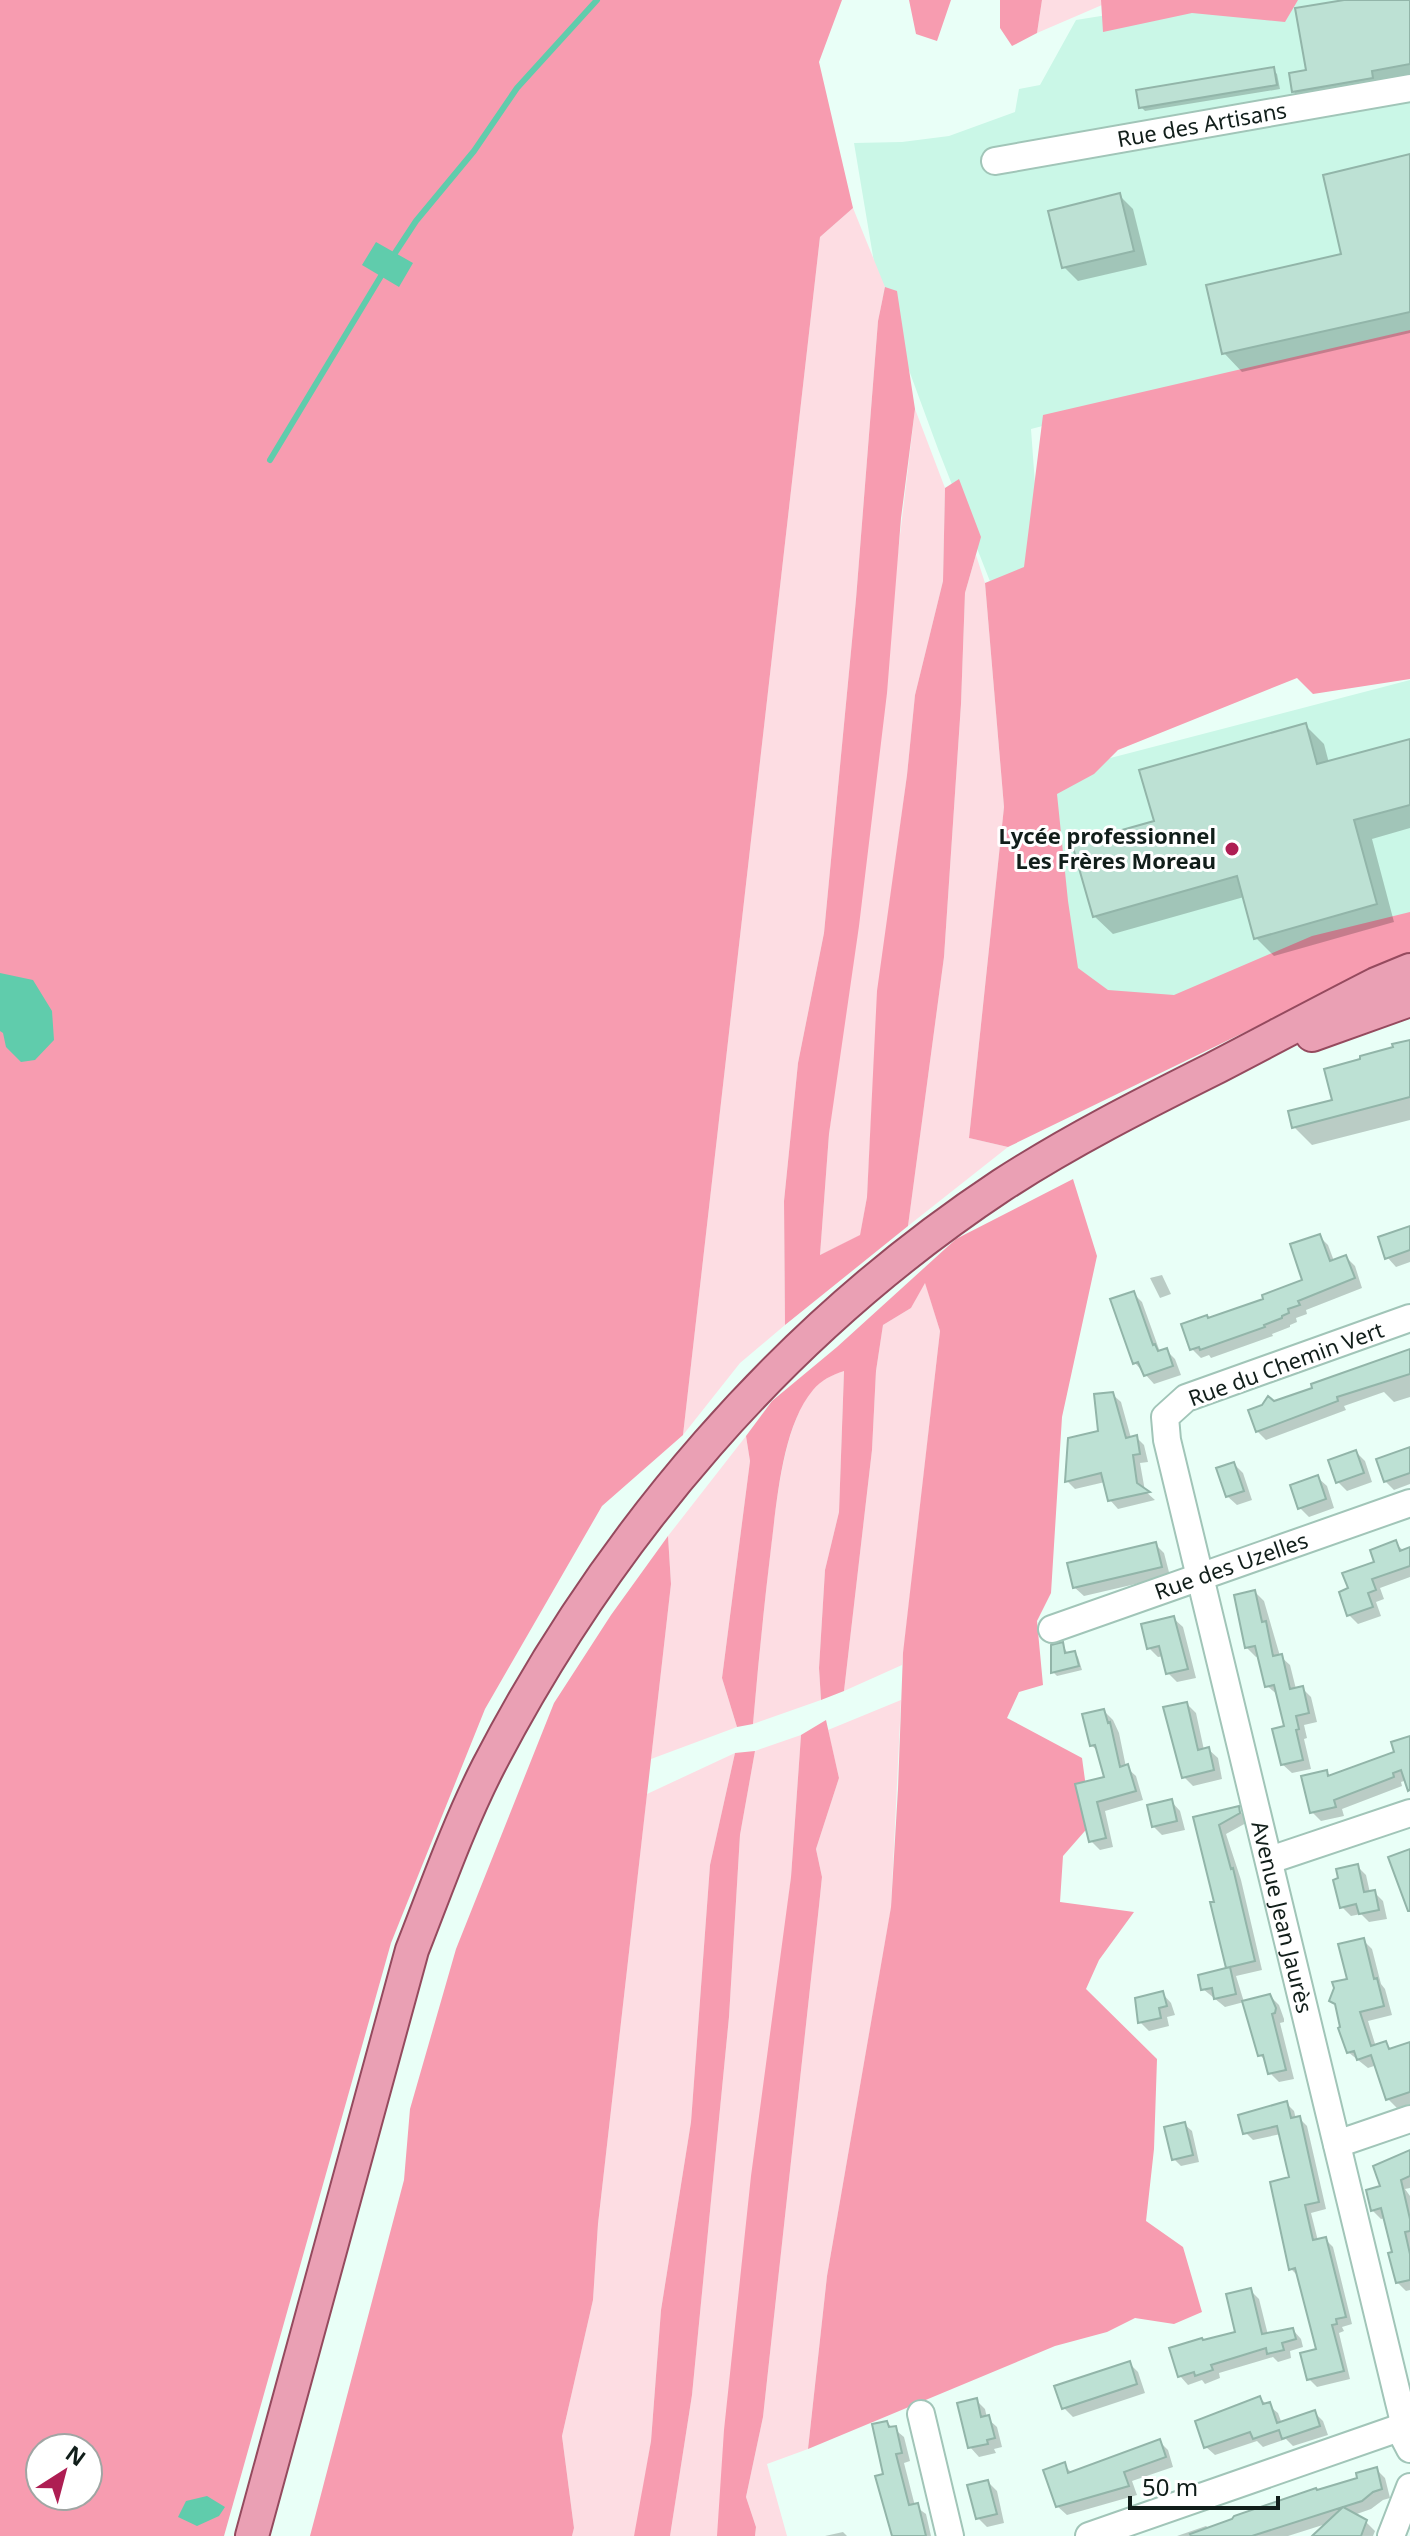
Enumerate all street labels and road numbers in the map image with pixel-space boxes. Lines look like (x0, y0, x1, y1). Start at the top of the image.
street label: Rue des Artisans (1115, 94, 1289, 153)
street label: Rue du Chemin Vert (1184, 1314, 1388, 1412)
street label: Rue des Uzelles (1150, 1524, 1312, 1606)
street label: Avenue Jean Jaurès (1245, 1818, 1321, 2016)

